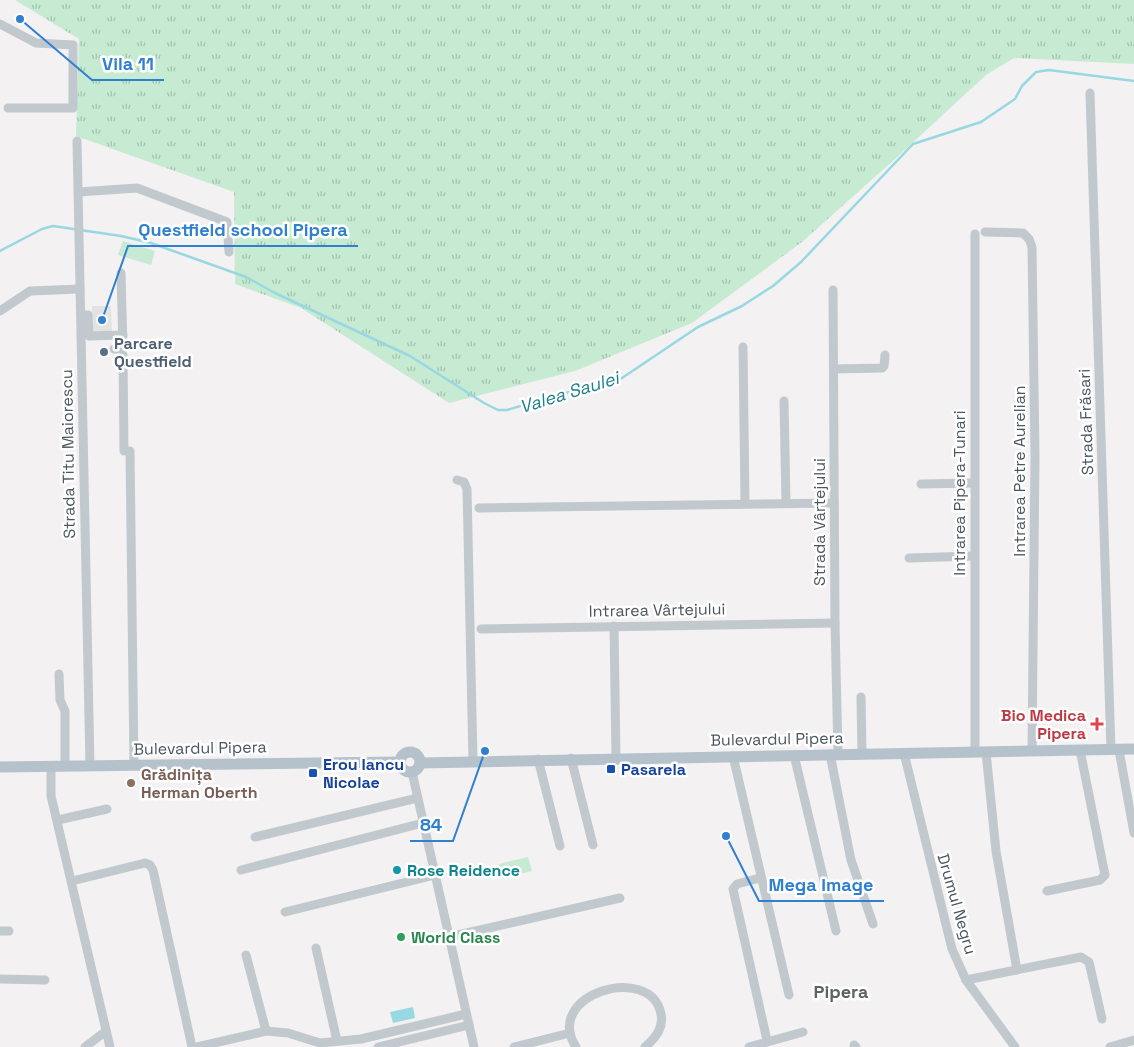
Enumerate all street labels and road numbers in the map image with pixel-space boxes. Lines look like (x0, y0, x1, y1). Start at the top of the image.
street label: Strada Frăsari (1074, 368, 1098, 476)
street label: Strada Titu Maiorescu (56, 369, 80, 539)
street label: Intrarea Petre Aurelian (1009, 385, 1030, 557)
street label: Intrarea Pipera-Tunari (949, 410, 970, 576)
street label: Strada Vârtejului (809, 458, 830, 586)
street label: Intrarea Vârtejului (589, 598, 725, 622)
street label: Bulevardul Pipera (710, 727, 844, 751)
street label: Bulevardul Pipera (133, 736, 267, 760)
street label: Drumul Negru (933, 851, 981, 957)

